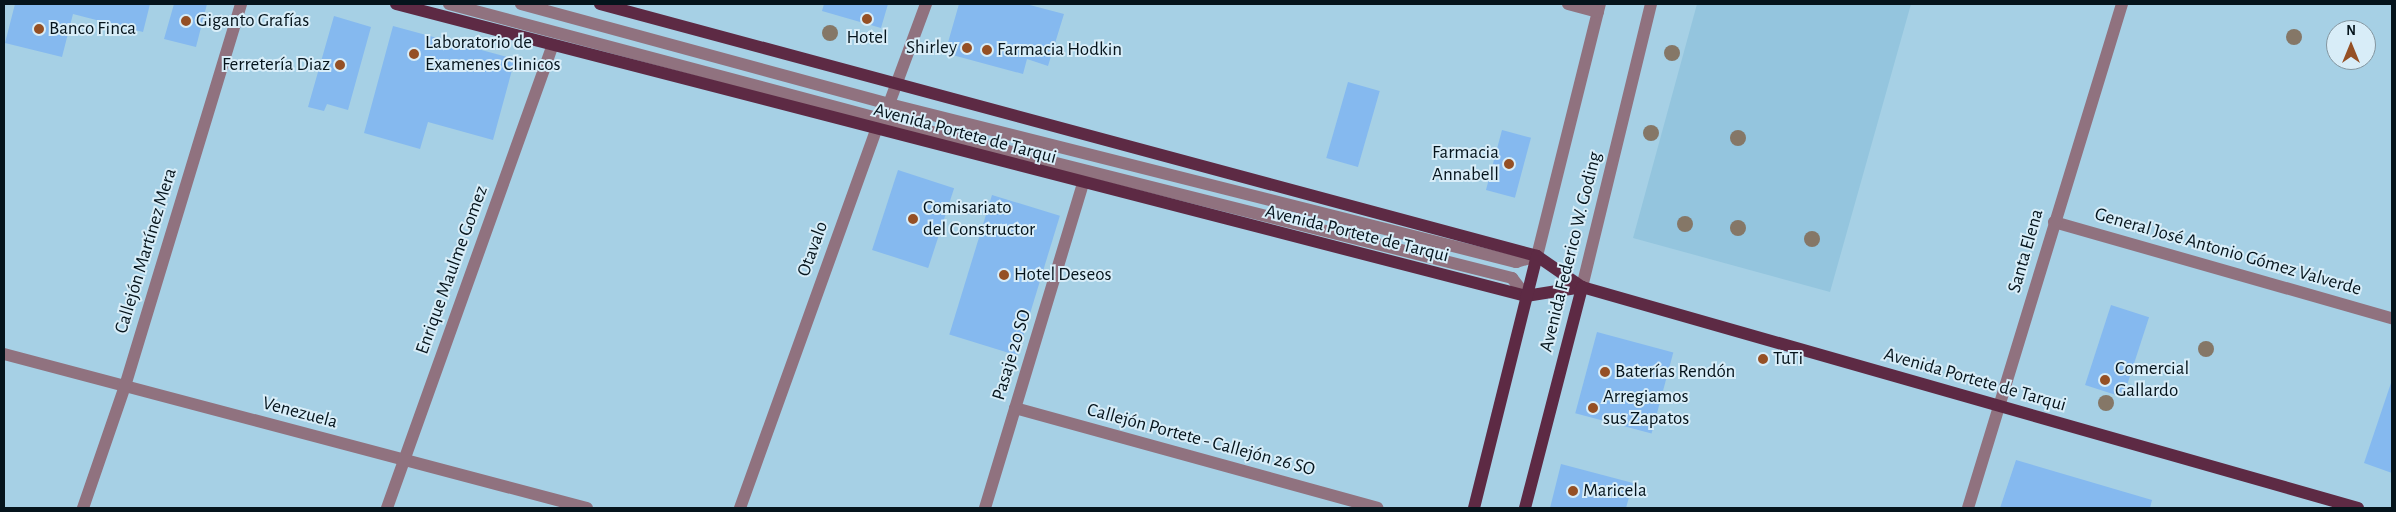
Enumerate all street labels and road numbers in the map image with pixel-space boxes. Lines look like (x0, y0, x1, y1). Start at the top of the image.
street label: Avenida Portete de Tarqui (871, 99, 1059, 169)
street label: Avenida Federico W. Goding (1535, 150, 1607, 354)
street label: Callejón Martínez Mera (110, 166, 182, 336)
street label: Enrique Maulme Gomez (411, 183, 493, 357)
street label: Avenida Portete de Tarqui (1263, 200, 1451, 268)
street label: General José Antonio Gómez Valverde (2092, 203, 2364, 301)
street label: Santa Elena (2003, 206, 2049, 296)
street label: Otavalo (793, 218, 833, 280)
street label: Pasaje 20 SO (987, 307, 1037, 403)
street label: Avenida Portete de Tarqui (1881, 343, 2069, 417)
street label: Venezuela (260, 392, 340, 434)
street label: Callejón Portete - Callejón 26 SO (1084, 399, 1318, 481)

